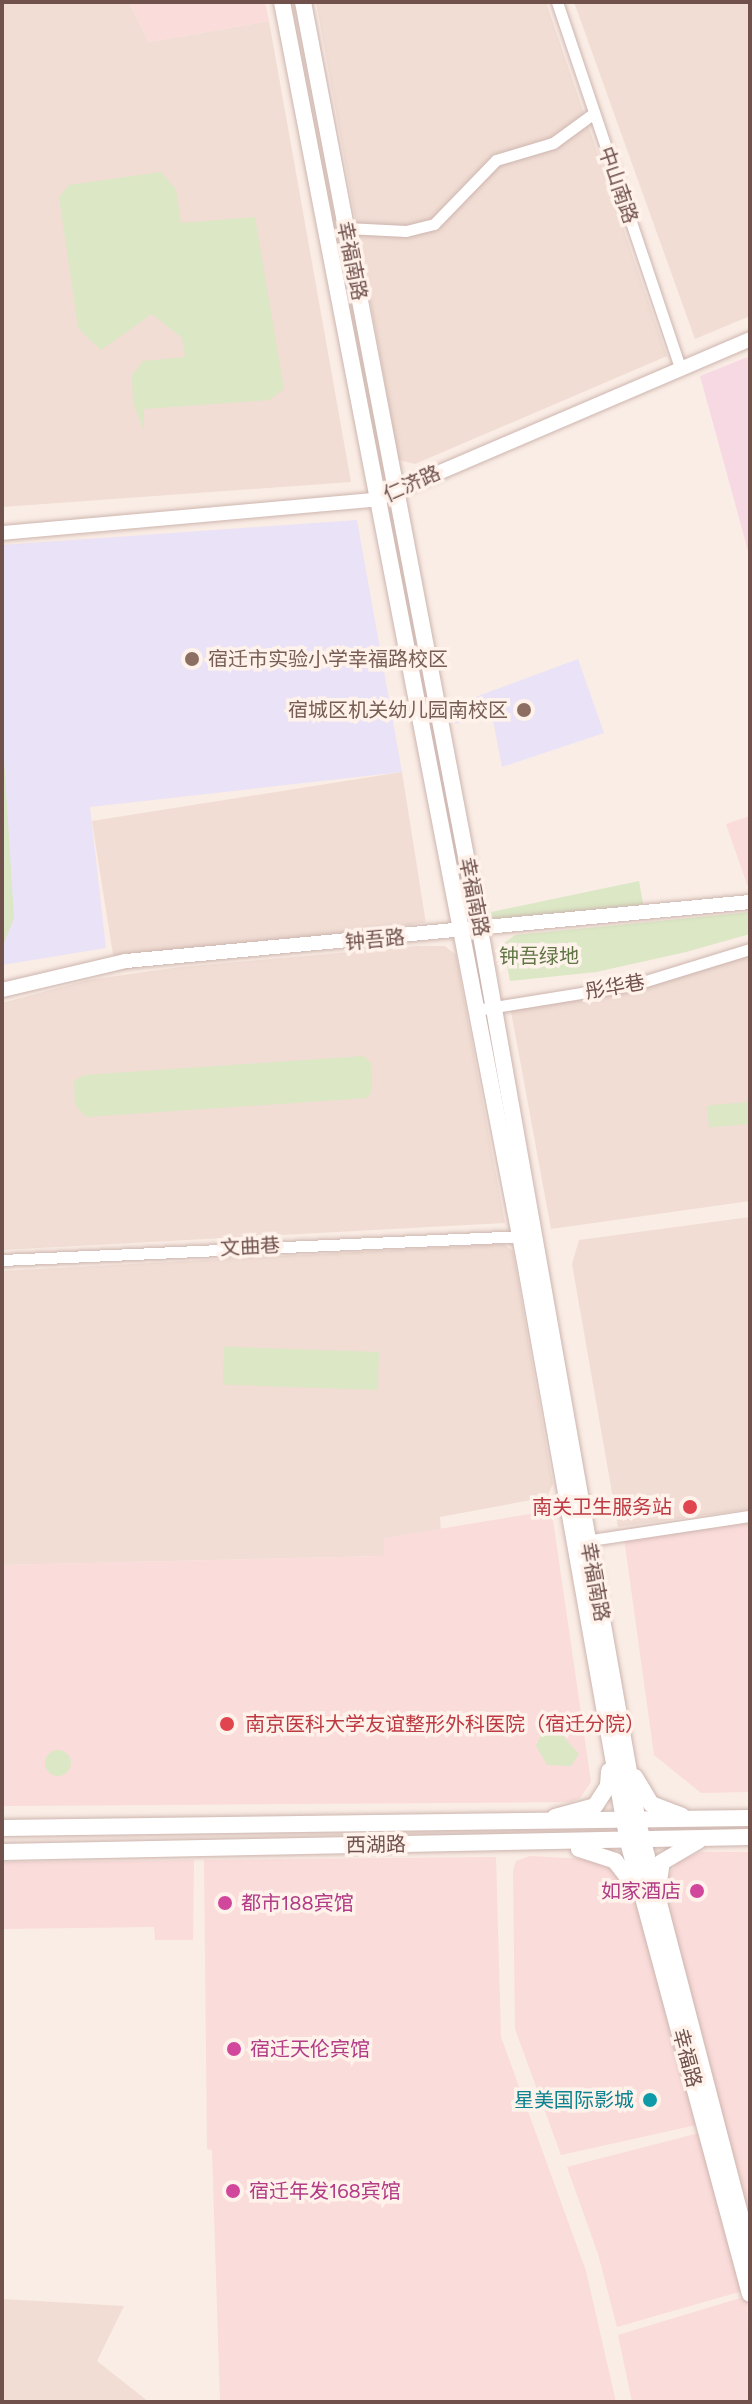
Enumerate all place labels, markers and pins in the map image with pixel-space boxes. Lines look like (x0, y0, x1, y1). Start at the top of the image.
place label: 宿迁市实验小学幸福路校区 (208, 647, 448, 671)
marker: 宿迁市实验小学幸福路校区 (183, 650, 201, 668)
place label: 宿城区机关幼儿园南校区 (288, 698, 508, 722)
marker: 宿城区机关幼儿园南校区 (515, 701, 533, 719)
place label: 南关卫生服务站 (532, 1495, 672, 1519)
marker: 南关卫生服务站 (679, 1496, 701, 1518)
place label: 南京医科大学友谊整形外科医院（宿迁分院） (245, 1712, 645, 1736)
marker: 南京医科大学友谊整形外科医院（宿迁分院） (216, 1713, 238, 1735)
place label: 如家酒店 (601, 1879, 681, 1903)
marker: 如家酒店 (688, 1882, 706, 1900)
place label: 都市188宾馆 (241, 1891, 354, 1915)
marker: 都市188宾馆 (216, 1894, 234, 1912)
place label: 宿迁天伦宾馆 (250, 2037, 370, 2061)
marker: 宿迁天伦宾馆 (225, 2040, 243, 2058)
place label: 星美国际影城 (514, 2088, 634, 2112)
marker: 星美国际影城 (641, 2091, 659, 2109)
place label: 宿迁年发168宾馆 (249, 2179, 401, 2203)
marker: 宿迁年发168宾馆 (224, 2182, 242, 2200)

